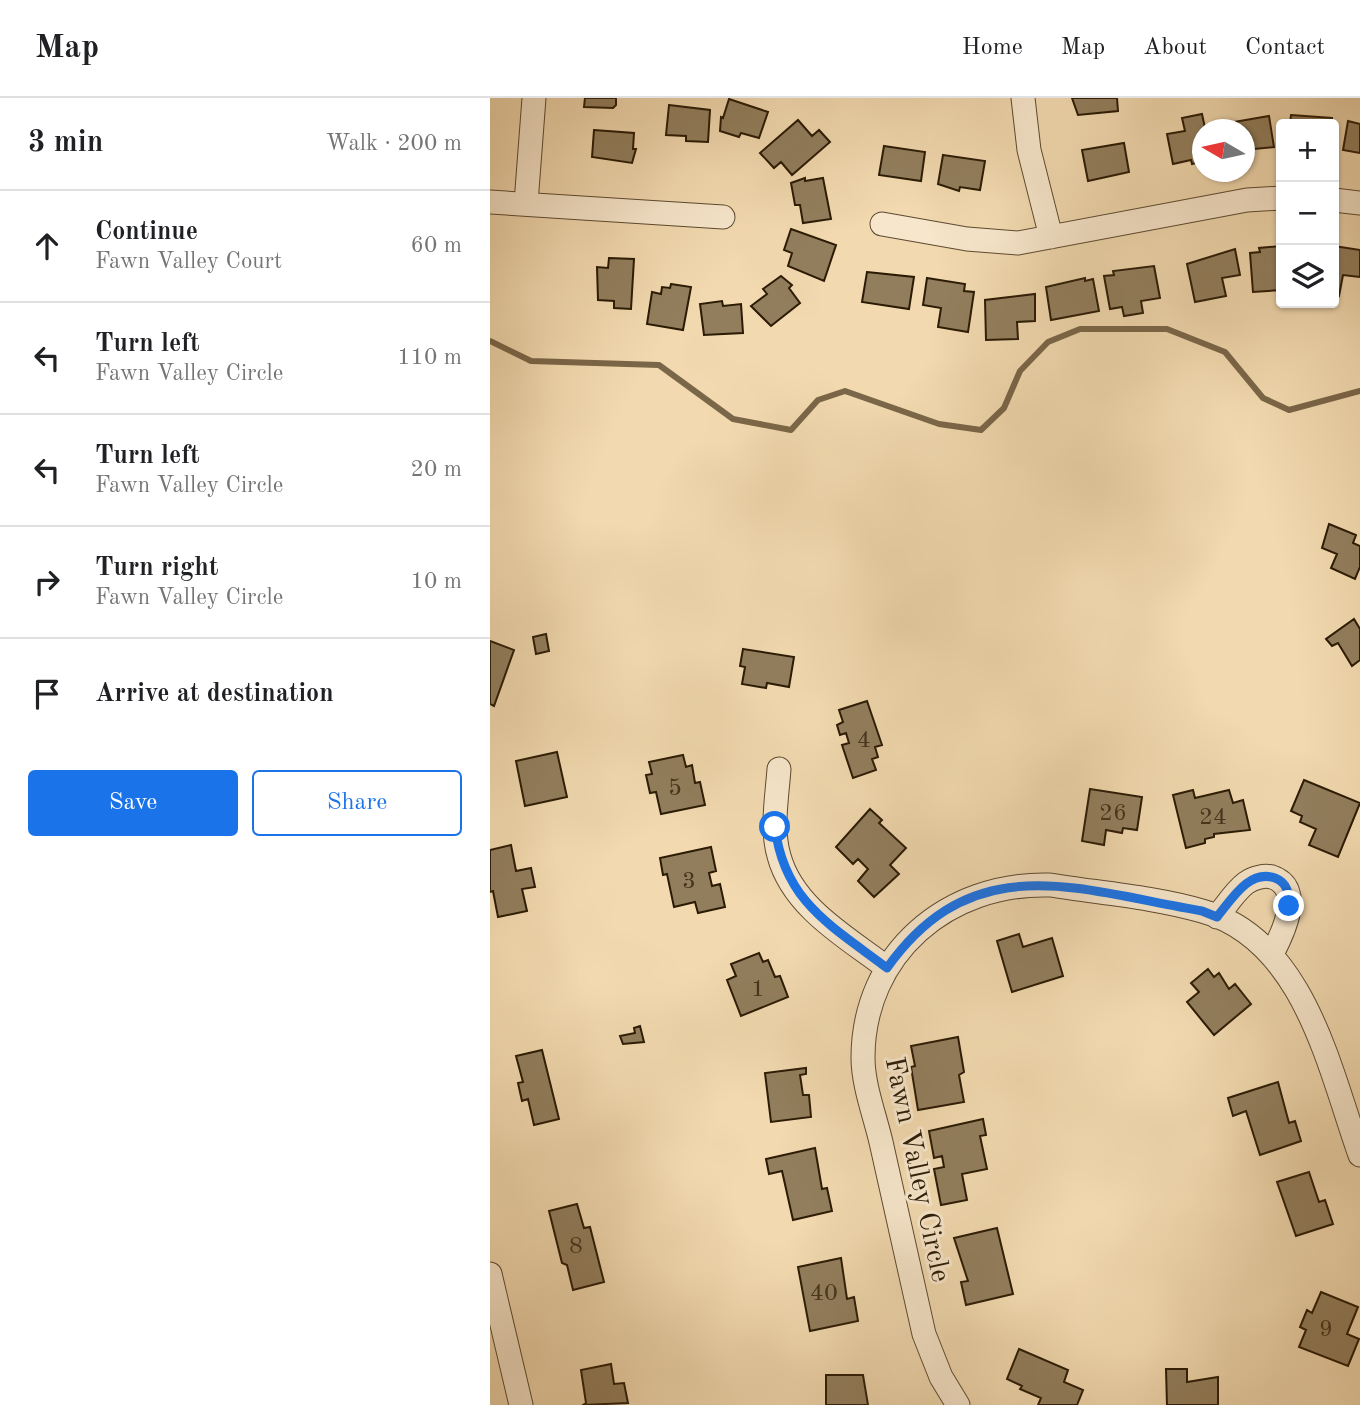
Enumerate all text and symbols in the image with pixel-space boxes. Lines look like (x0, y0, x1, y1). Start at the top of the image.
text: Map (35, 32, 99, 65)
text: Home (962, 36, 1023, 60)
text: Map (1061, 36, 1105, 60)
text: About (1143, 36, 1207, 60)
text: Contact (1245, 36, 1325, 60)
north arrow (1192, 119, 1255, 182)
map controls (1276, 119, 1339, 308)
button: + (1276, 119, 1339, 182)
text: 3 min (28, 128, 103, 158)
text: Walk · 200 m (326, 132, 462, 155)
button: − (1276, 182, 1339, 245)
text: Continue (95, 219, 198, 245)
icon: ahead (28, 227, 66, 265)
text: 60 m (411, 234, 462, 257)
button: layers (1276, 245, 1339, 308)
text: Fawn Valley Court (95, 250, 282, 273)
text: Turn left (95, 331, 200, 357)
icon: left (28, 339, 66, 377)
text: 110 m (397, 346, 462, 369)
text: Fawn Valley Circle (95, 362, 283, 385)
text: Turn left (95, 443, 200, 469)
icon: left (28, 451, 66, 489)
text: 20 m (411, 458, 462, 481)
text: Fawn Valley Circle (95, 474, 283, 497)
text: Turn right (95, 555, 218, 581)
icon: right (28, 563, 66, 601)
text: 10 m (411, 570, 462, 593)
text: Fawn Valley Circle (95, 586, 283, 609)
icon: arrive (28, 675, 66, 713)
text: Arrive at destination (95, 681, 334, 707)
house number: 4 (857, 729, 871, 753)
button: Save (28, 770, 238, 836)
button: Share (252, 770, 462, 836)
house number: 5 (668, 777, 682, 801)
house number: 26 (1099, 802, 1127, 826)
house number: 24 (1199, 806, 1227, 830)
route start (759, 811, 790, 842)
house number: 3 (682, 870, 696, 894)
route end (1273, 890, 1304, 921)
house number: 1 (751, 978, 765, 1002)
street label: Fawn Valley Circle (879, 1055, 954, 1285)
house number: 8 (569, 1235, 583, 1259)
house number: 40 (810, 1282, 838, 1306)
house number: 9 (1319, 1318, 1333, 1342)

